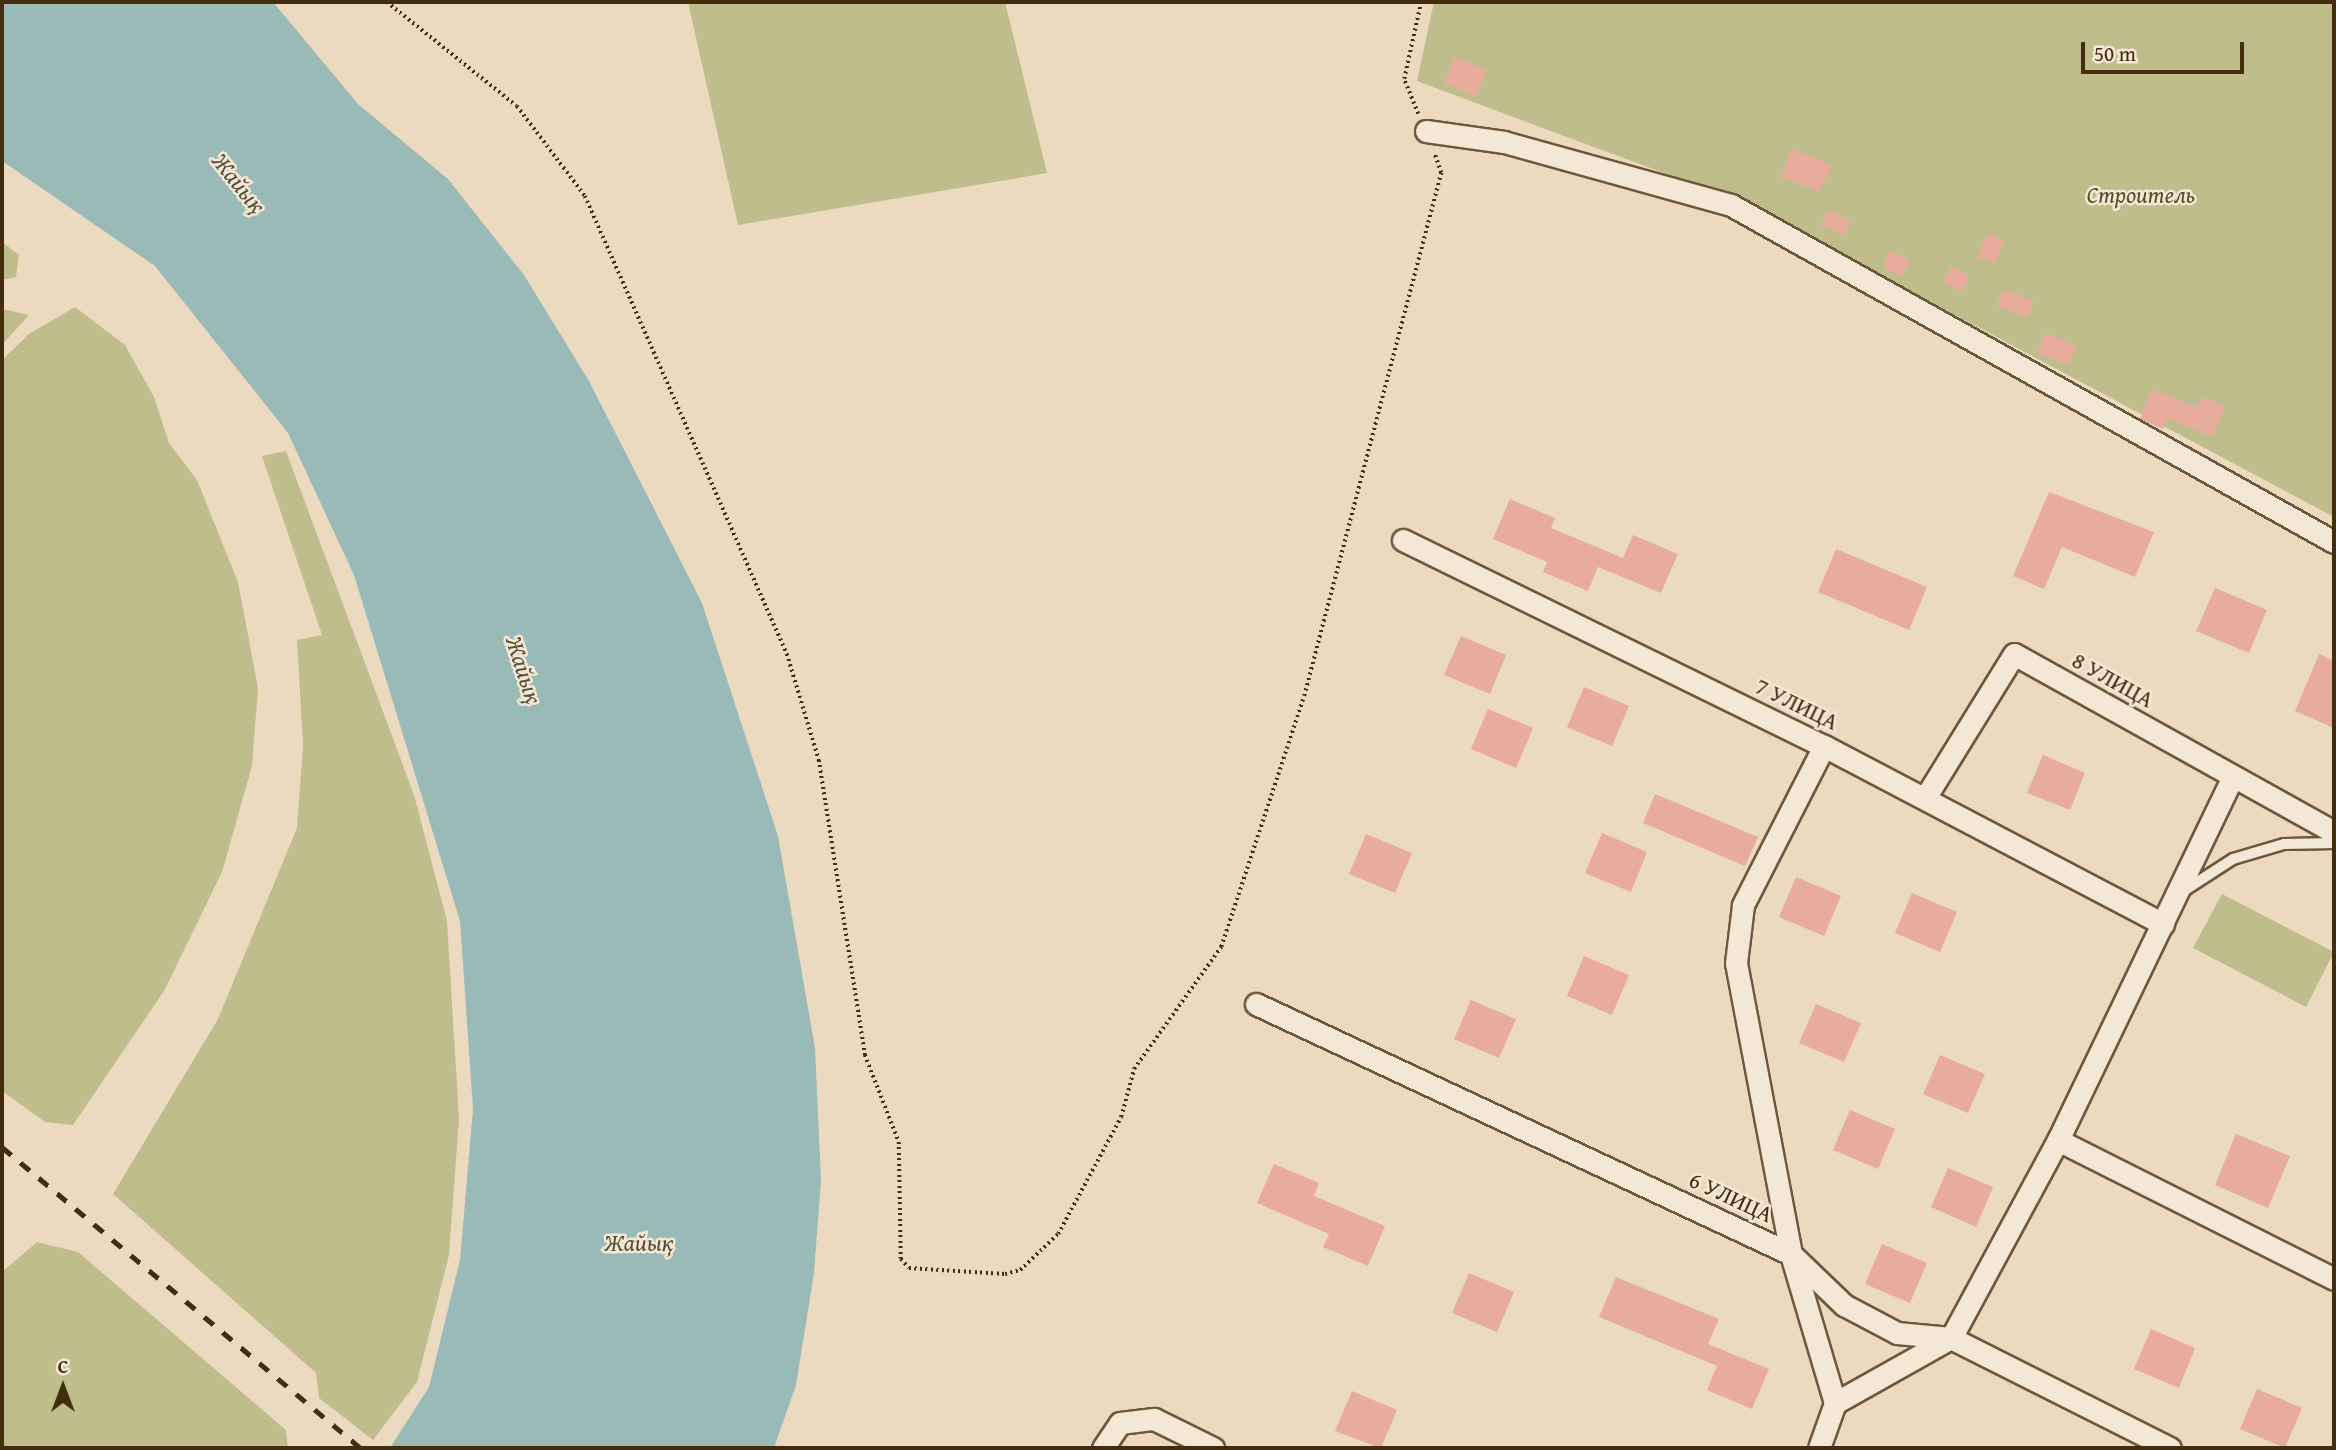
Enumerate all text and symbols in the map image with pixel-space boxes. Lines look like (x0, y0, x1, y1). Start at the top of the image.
scale bar (2084, 28, 2247, 72)
text: 50 m (2094, 38, 2136, 69)
water label: Жайық (206, 147, 272, 219)
park label: Строитель (2087, 181, 2195, 209)
water label: Жайық (500, 633, 548, 707)
street label: 8 УЛИЦА (2067, 646, 2159, 714)
street label: 7 УЛИЦА (1751, 672, 1843, 736)
street label: 6 УЛИЦА (1685, 1166, 1777, 1228)
water label: Жайық (604, 1229, 674, 1257)
north arrow (28, 1352, 98, 1422)
text: С (58, 1352, 68, 1380)

